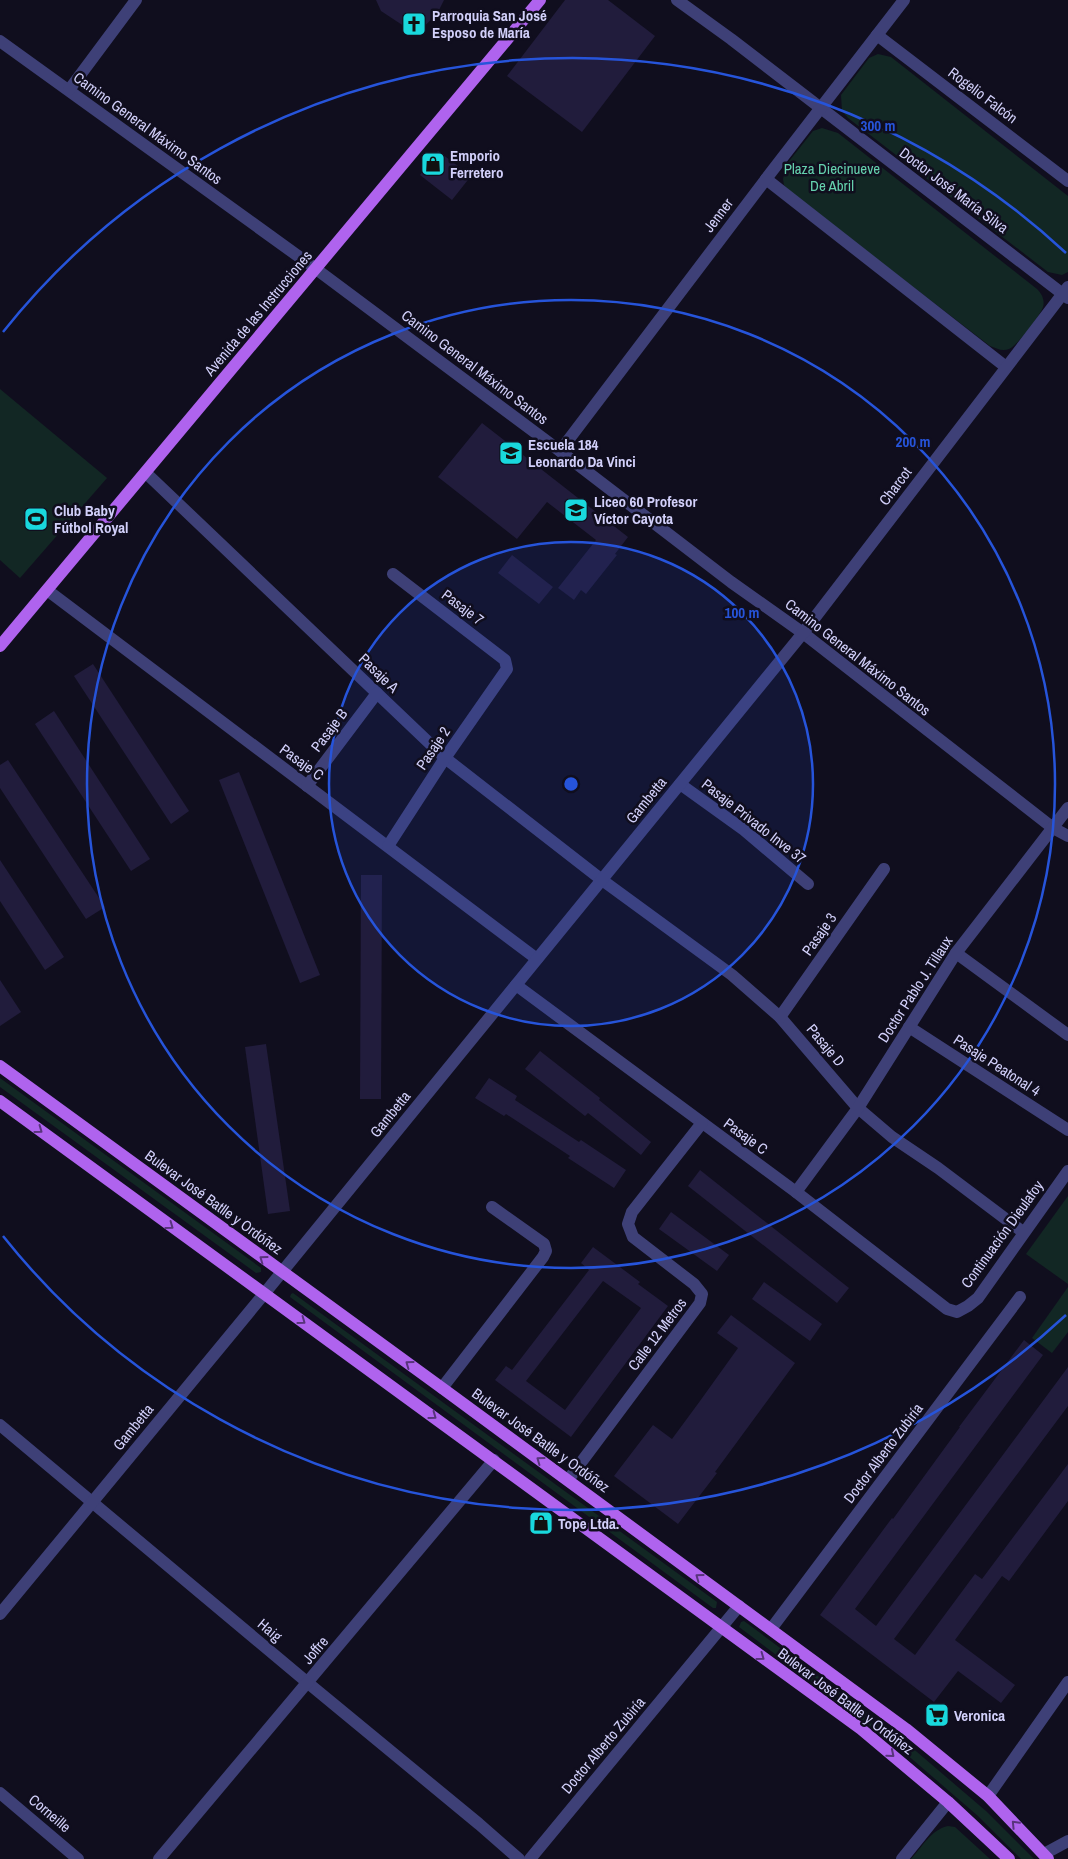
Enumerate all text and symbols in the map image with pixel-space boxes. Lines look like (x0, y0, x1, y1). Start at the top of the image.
place label: Parroquia San José Esposo de María (432, 5, 547, 43)
church icon: Parroquia San José Esposo de María (401, 11, 427, 37)
street label: Rogelio Falcón (944, 62, 1022, 128)
street label: Camino General Máximo Santos (69, 67, 227, 189)
text: 300 m (861, 115, 895, 136)
street label: Doctor José María Silva (895, 142, 1013, 238)
place label: Emporio Ferretero (450, 145, 503, 183)
shop icon: Emporio Ferretero (420, 151, 446, 177)
park label: Plaza Diecinueve De Abril (784, 158, 880, 196)
street label: Jenner (698, 194, 738, 236)
street label: Avenida de las Instrucciones (199, 246, 317, 381)
street label: Camino General Máximo Santos (397, 305, 553, 429)
text: 200 m (896, 431, 930, 452)
place label: Escuela 184 Leonardo Da Vinci (528, 434, 636, 472)
school or university icon: Escuela 184 Leonardo Da Vinci (498, 440, 524, 466)
street label: Charcot (874, 462, 917, 510)
place label: Liceo 60 Profesor Víctor Cayota (594, 491, 697, 529)
school or university icon: Liceo 60 Profesor Víctor Cayota (563, 497, 589, 523)
place label: Club Baby Fútbol Royal (54, 500, 129, 538)
sports icon: Club Baby Fútbol Royal (23, 506, 49, 532)
street label: Pasaje 7 (438, 584, 489, 630)
street label: Camino General Máximo Santos (781, 594, 935, 720)
text: 100 m (725, 602, 759, 623)
street label: Pasaje A (354, 649, 404, 698)
street label: Pasaje B (306, 704, 352, 756)
street label: Pasaje 2 (411, 722, 455, 774)
street label: Pasaje C (276, 739, 328, 785)
street label: Gambetta (621, 772, 671, 828)
street label: Pasaje Privado Inve 37 (697, 774, 811, 869)
centre of rings (562, 775, 580, 793)
street label: Pasaje 3 (797, 908, 841, 960)
street label: Doctor Pablo J. Tillaux (873, 931, 958, 1046)
street label: Pasaje D (802, 1019, 850, 1071)
street label: Pasaje Peatonal 4 (949, 1029, 1045, 1101)
street label: Gambetta (365, 1086, 415, 1142)
street label: Pasaje C (720, 1113, 772, 1159)
one-way arrow (33, 1124, 42, 1132)
street label: Bulevar José Batlle y Ordóñez (141, 1145, 287, 1259)
street label: Continuación Dieulafoy (956, 1175, 1049, 1292)
one-way arrow (164, 1220, 174, 1229)
one-way arrow (259, 1256, 269, 1265)
street label: Calle 12 Metros (623, 1293, 691, 1375)
one-way arrow (296, 1315, 306, 1324)
one-way arrow (405, 1361, 415, 1370)
street label: Bulevar José Batlle y Ordóñez (468, 1383, 614, 1497)
street label: Gambetta (108, 1399, 158, 1455)
street label: Doctor Alberto Zubiría (838, 1399, 928, 1507)
one-way arrow (428, 1410, 437, 1420)
one-way arrow (536, 1457, 546, 1466)
shop icon: Tope Ltda. (528, 1510, 554, 1536)
place label: Tope Ltda. (558, 1513, 619, 1534)
one-way arrow (695, 1574, 705, 1583)
street label: Haig (253, 1614, 287, 1646)
street label: Joffre (297, 1631, 333, 1668)
street label: Bulevar José Batlle y Ordóñez (774, 1643, 918, 1759)
one-way arrow (755, 1650, 764, 1660)
street label: Doctor Alberto Zubiría (556, 1692, 650, 1798)
supermarket icon: Veronica (924, 1702, 950, 1728)
place label: Veronica (954, 1705, 1005, 1726)
one-way arrow (885, 1748, 894, 1757)
street label: Corneille (24, 1789, 76, 1837)
one-way arrow (1011, 1820, 1020, 1829)

